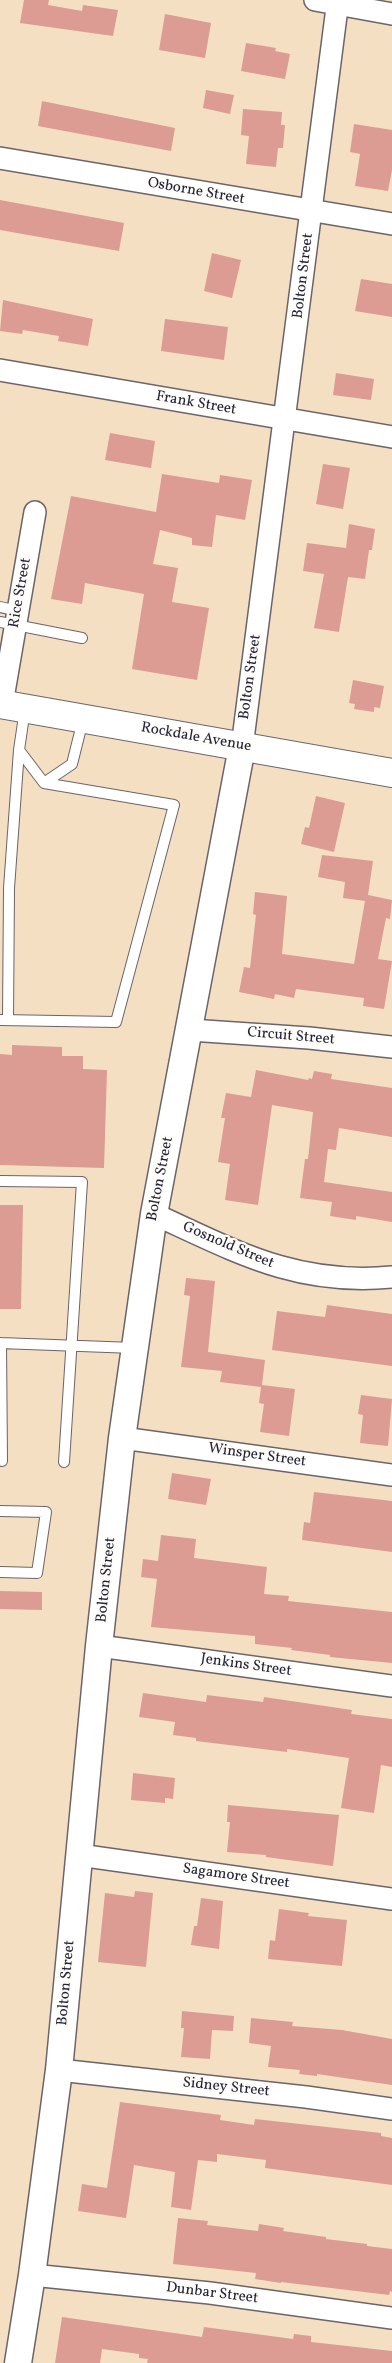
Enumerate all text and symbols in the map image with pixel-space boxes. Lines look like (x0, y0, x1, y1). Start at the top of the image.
street label: Osborne Street (146, 175, 246, 209)
street label: Bolton Street (290, 232, 318, 320)
street label: Frank Street (154, 388, 238, 420)
street label: Rice Street (6, 557, 36, 629)
street label: Bolton Street (236, 633, 266, 721)
street label: Rockdale Avenue (139, 719, 253, 757)
street label: Circuit Street (246, 1024, 336, 1050)
street label: Bolton Street (144, 1135, 178, 1223)
street label: Gosnold Street (180, 1219, 276, 1273)
street label: Winsper Street (207, 1440, 307, 1472)
street label: Bolton Street (94, 1536, 120, 1624)
street label: Jenkins Street (200, 1651, 292, 1681)
street label: Sagamore Street (181, 1861, 291, 1893)
street label: Bolton Street (54, 1939, 80, 2027)
street label: Sidney Street (181, 2074, 271, 2102)
street label: Dunbar Street (165, 2279, 259, 2309)

